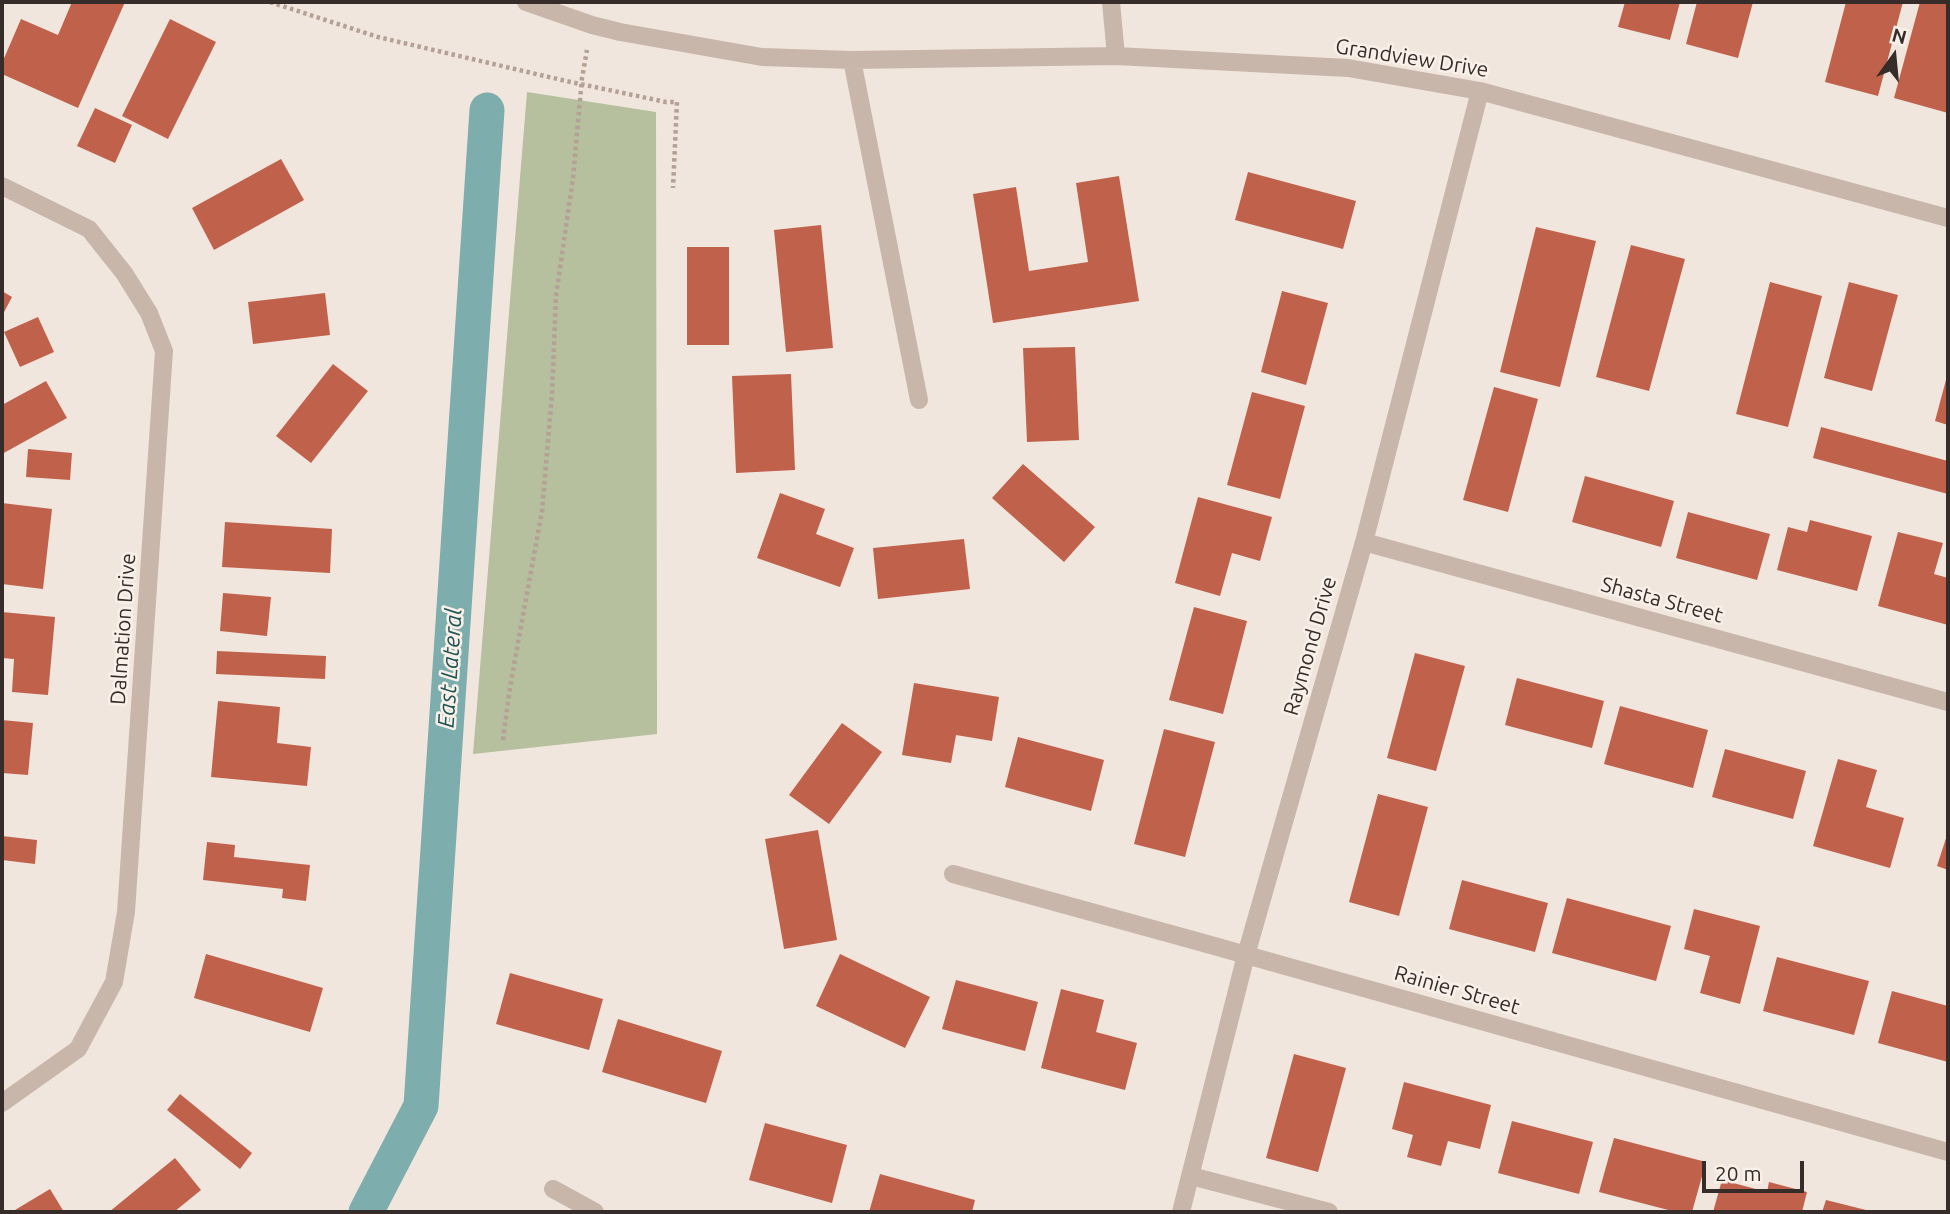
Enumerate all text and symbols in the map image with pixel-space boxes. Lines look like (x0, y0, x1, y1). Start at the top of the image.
north arrow (1859, 21, 1929, 91)
text: N (1890, 23, 1909, 48)
street label: Grandview Drive (1334, 33, 1490, 83)
street label: Dalmation Drive (105, 552, 141, 706)
street label: Shasta Street (1598, 572, 1726, 628)
street label: Raymond Drive (1278, 574, 1342, 718)
water label: East Lateral (432, 607, 468, 729)
street label: Rainier Street (1392, 960, 1522, 1020)
scale bar (1705, 1148, 1806, 1192)
text: 20 m (1715, 1161, 1762, 1185)

